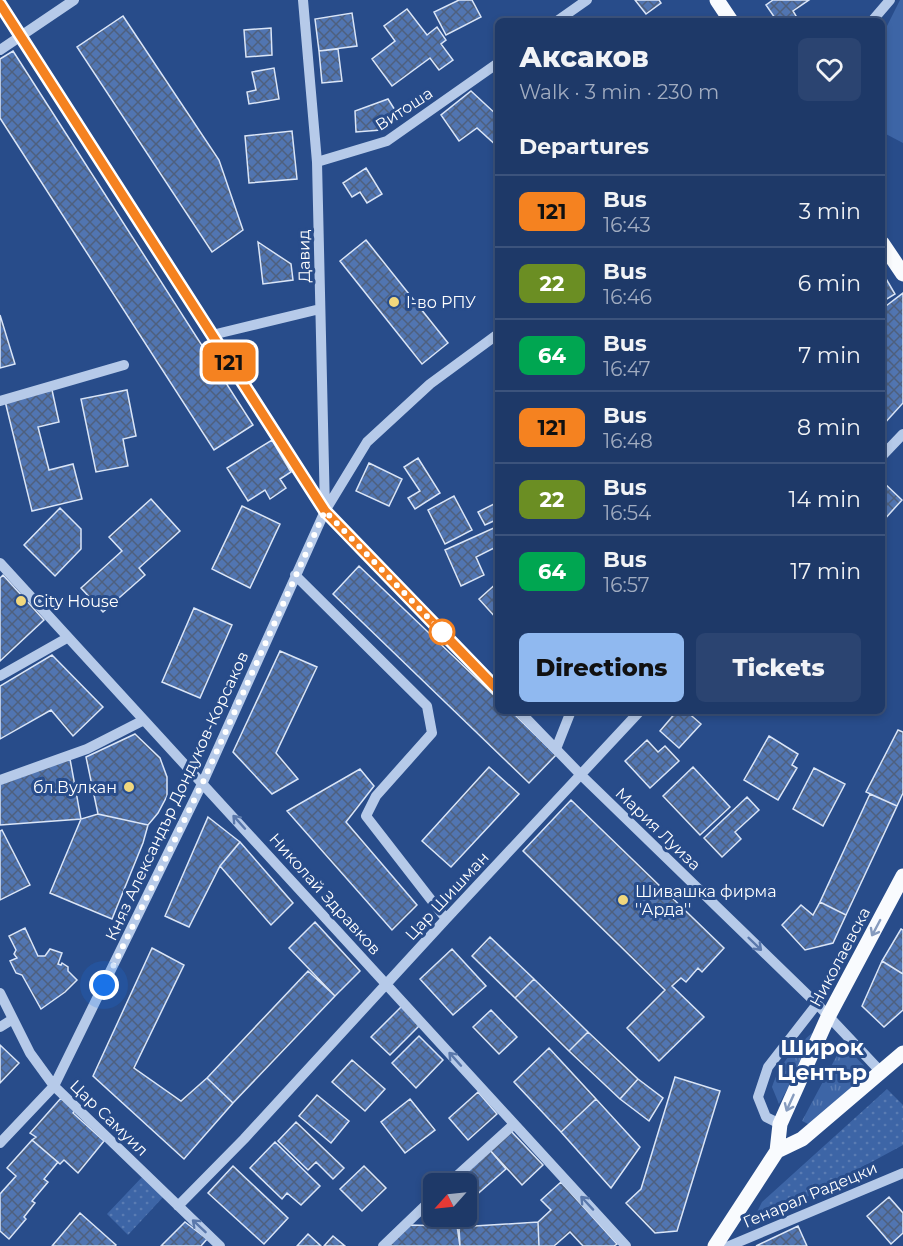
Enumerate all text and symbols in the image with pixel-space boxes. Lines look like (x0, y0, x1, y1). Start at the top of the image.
button: heart (798, 38, 861, 101)
text: Аксаков (519, 40, 649, 74)
text: Walk · 3 min · 230 m (519, 80, 719, 104)
street label: Витоша (372, 83, 436, 135)
text: Departures (519, 133, 649, 160)
text: Bus (603, 186, 647, 213)
text: 3 min (799, 198, 861, 225)
text: 121 (538, 199, 566, 224)
text: 16:43 (603, 213, 651, 237)
street label: Давид (294, 229, 314, 283)
text: Bus (603, 258, 647, 285)
text: 6 min (798, 270, 861, 297)
text: 22 (540, 271, 564, 296)
text: 16:46 (603, 285, 652, 309)
place label: I-во РПУ (406, 293, 476, 312)
marker: I-во РПУ (387, 295, 401, 309)
text: Bus (603, 330, 647, 357)
line badge: 121 (194, 342, 264, 382)
text: 7 min (798, 342, 861, 369)
text: 64 (538, 343, 566, 368)
text: 121 (215, 350, 243, 375)
text: 16:47 (603, 357, 651, 381)
text: Bus (603, 402, 647, 429)
text: 8 min (797, 414, 861, 441)
text: 121 (538, 415, 566, 440)
text: 16:48 (603, 429, 653, 453)
text: Bus (603, 474, 647, 501)
text: 14 min (789, 486, 861, 513)
text: 22 (540, 487, 564, 512)
text: 16:54 (603, 501, 651, 525)
text: Bus (603, 546, 647, 573)
text: 17 min (790, 558, 861, 585)
text: 64 (538, 559, 566, 584)
text: 16:57 (603, 573, 649, 597)
place label: City House (33, 592, 119, 611)
marker: City House (14, 594, 28, 608)
unlabelled marker (429, 619, 455, 645)
button: Directions (519, 633, 684, 702)
button: Tickets (696, 633, 861, 702)
street label: Княз Александър Дондуков-Корсаков (101, 648, 253, 944)
place label: бл.Вулкан (33, 778, 117, 797)
marker: бл.Вулкан (122, 780, 136, 794)
street label: Мария Луиза (611, 784, 705, 874)
one-way arrow (232, 815, 246, 830)
street label: Николай Здравков (265, 829, 385, 959)
street label: Цар Шишман (401, 848, 493, 944)
place label: Шивашка фирма ''Арда'' (635, 882, 777, 919)
marker: Шивашка фирма ''Арда'' (616, 893, 630, 907)
street label: Николаевска (806, 904, 874, 1010)
one-way arrow (869, 918, 881, 936)
one-way arrow (747, 937, 762, 951)
your location (89, 970, 119, 1000)
district label: Широк Център (777, 1034, 867, 1086)
one-way arrow (448, 1052, 462, 1067)
street label: Цар Самуил (66, 1076, 152, 1160)
one-way arrow (783, 1093, 795, 1111)
street label: Генарал Радецки (740, 1158, 880, 1232)
north arrow (423, 1173, 477, 1227)
map controls (423, 1173, 477, 1227)
one-way arrow (580, 1196, 594, 1211)
one-way arrow (192, 1219, 207, 1233)

